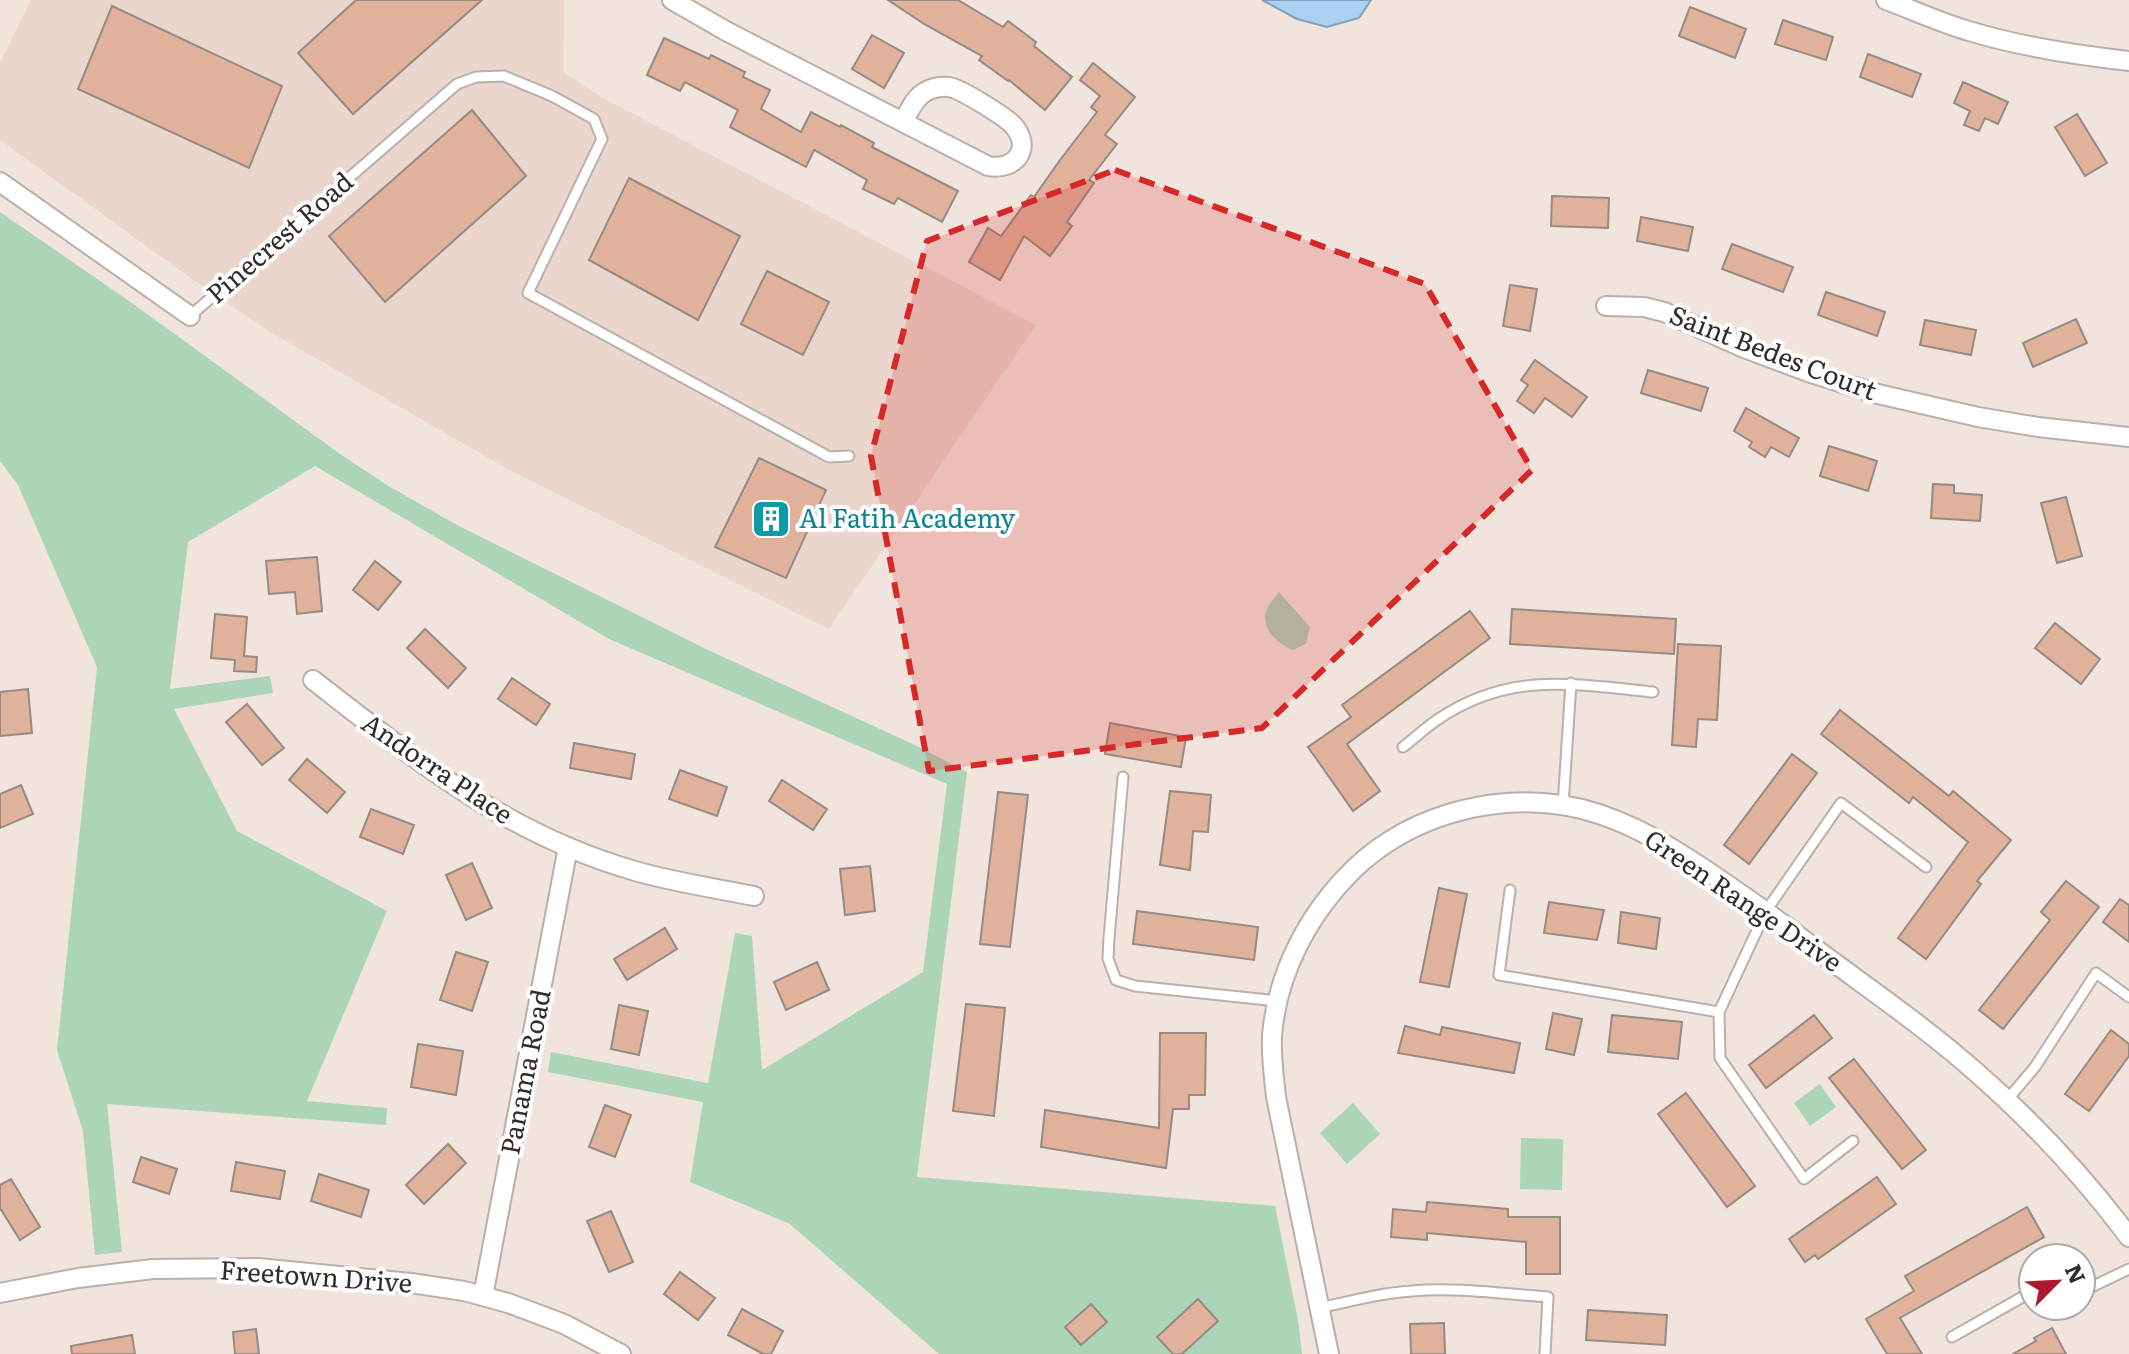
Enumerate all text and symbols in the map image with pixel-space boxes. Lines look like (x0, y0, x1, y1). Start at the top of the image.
street label: Pinecrest Road (196, 161, 360, 311)
street label: Saint Bedes Court (1665, 293, 1884, 408)
place label: Al Fatih Academy (799, 497, 1015, 536)
building icon: Al Fatih Academy (750, 498, 792, 540)
street label: Andorra Place (355, 702, 522, 832)
street label: Green Range Drive (1638, 818, 1851, 980)
street label: Panama Road (488, 985, 559, 1158)
north arrow (2017, 1242, 2097, 1322)
street label: Freetown Drive (219, 1248, 414, 1301)
text: N (2058, 1258, 2095, 1288)

